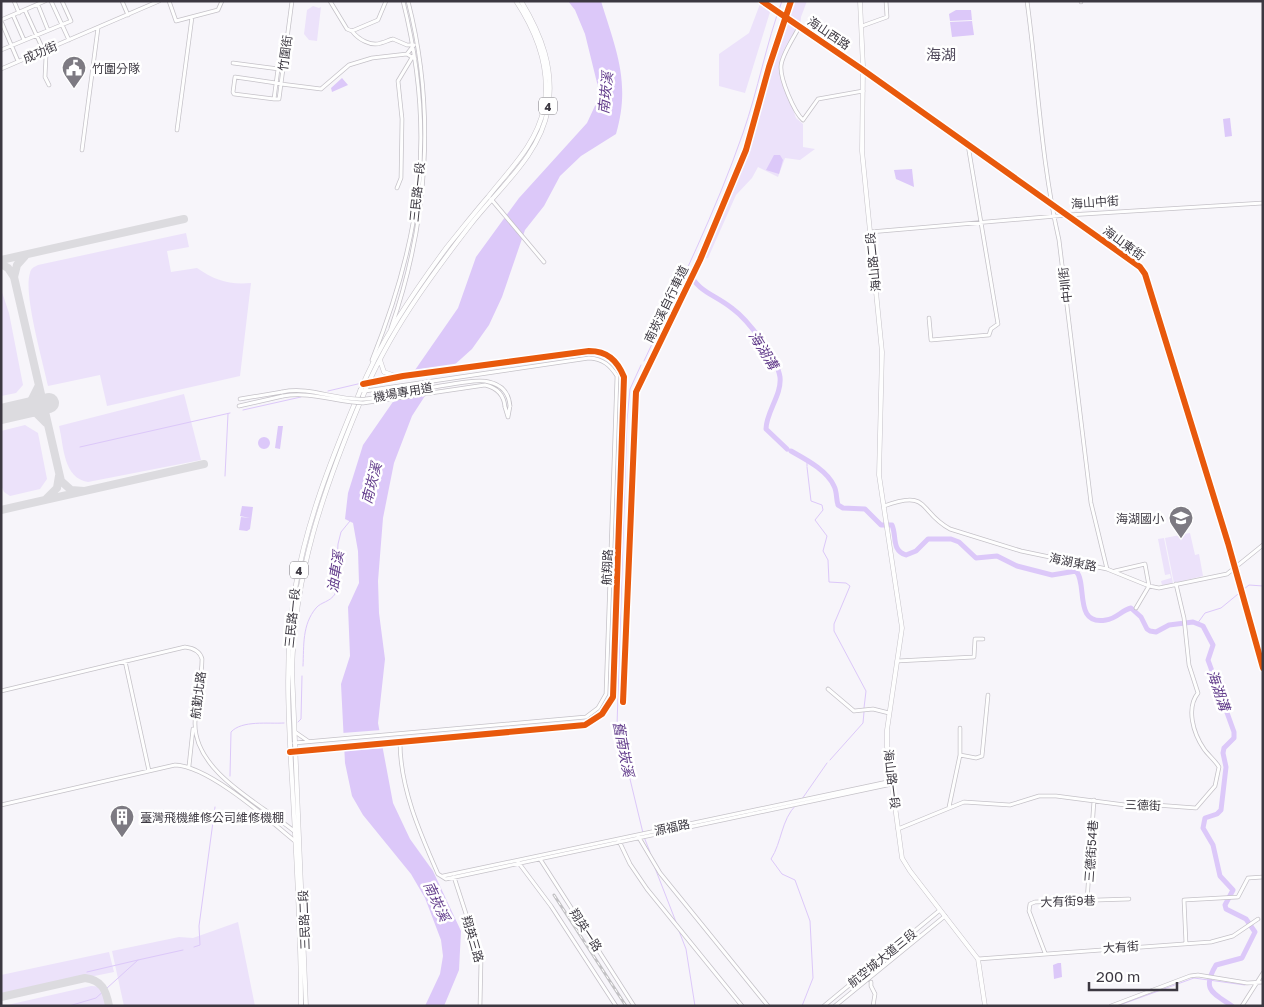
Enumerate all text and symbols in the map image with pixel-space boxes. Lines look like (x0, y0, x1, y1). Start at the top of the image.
street label: 海山西路 (805, 13, 853, 53)
street label: 竹圍街 (275, 34, 295, 72)
street label: 成功街 (20, 38, 60, 66)
district label: 海湖 (926, 45, 956, 63)
public building icon: 竹圍分隊 (61, 55, 87, 89)
place label: 竹圍分隊 (92, 61, 140, 76)
water label: 南崁溪 (594, 69, 616, 115)
road number: 4 (539, 98, 557, 114)
street label: 三民路一段 (406, 161, 428, 223)
street label: 海山中街 (1071, 193, 1119, 211)
street label: 海山東街 (1100, 223, 1148, 263)
street label: 海山路二段 (862, 231, 884, 293)
street label: 南崁溪自行車道 (641, 263, 691, 345)
street label: 中圳街 (1055, 266, 1075, 304)
water label: 海湖溝 (746, 328, 783, 374)
street label: 機場專用道 (372, 379, 434, 405)
water label: 南崁溪 (357, 459, 385, 505)
school or university icon: 海湖國小 (1168, 505, 1194, 539)
place label: 海湖國小 (1116, 511, 1164, 526)
water label: 油車溪 (323, 548, 347, 594)
street label: 航翔路 (599, 549, 615, 585)
street label: 海湖東路 (1048, 550, 1098, 574)
road number: 4 (290, 562, 308, 578)
street label: 三民路一段 (281, 587, 303, 649)
water label: 海湖溝 (1204, 667, 1235, 715)
street label: 航勤北路 (188, 670, 208, 720)
water label: 舊南崁溪 (610, 720, 638, 780)
street label: 海山路一段 (881, 748, 903, 810)
street label: 三德街 (1125, 797, 1161, 813)
building icon: 臺灣飛機維修公司維修機棚 (109, 804, 135, 838)
place label: 臺灣飛機維修公司維修機棚 (140, 810, 284, 825)
street label: 源福路 (653, 816, 691, 838)
street label: 三德街54巷 (1081, 819, 1101, 883)
water label: 南崁溪 (420, 878, 454, 925)
street label: 三民路二段 (295, 890, 313, 950)
street label: 大有街9巷 (1040, 893, 1096, 909)
street label: 翔英一路 (567, 906, 605, 954)
street label: 翔英三路 (459, 914, 487, 964)
street label: 航空城大道三段 (845, 926, 919, 990)
street label: 大有街 (1103, 938, 1139, 956)
scale bar (1089, 960, 1176, 992)
text: 200 m (1096, 967, 1140, 985)

